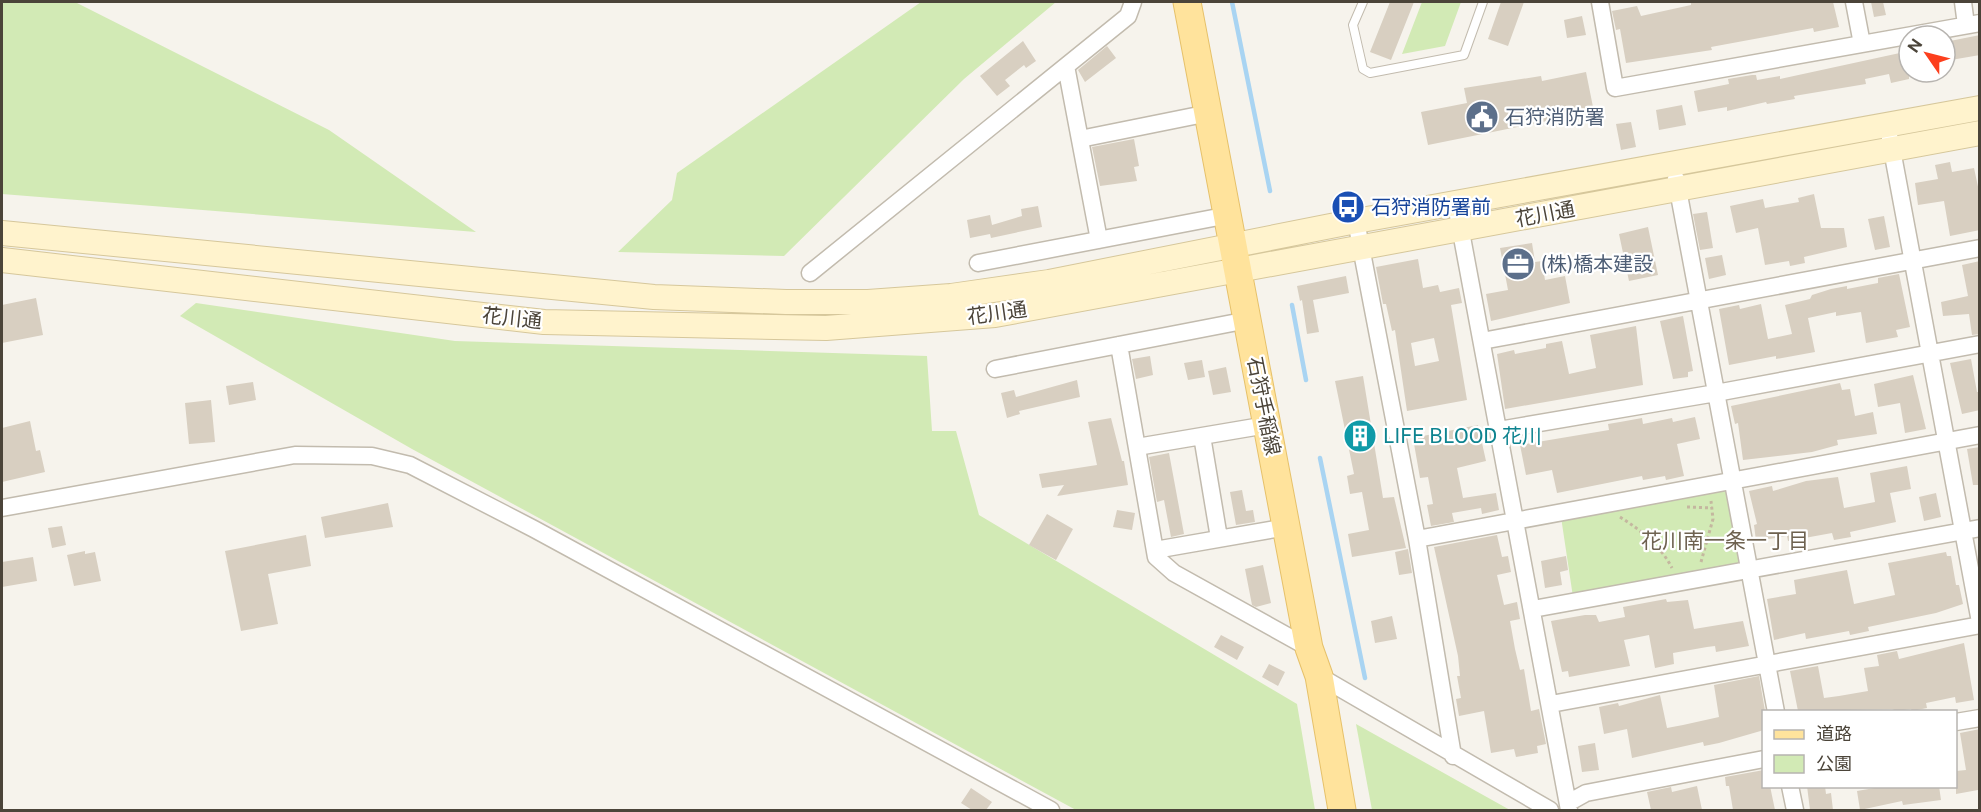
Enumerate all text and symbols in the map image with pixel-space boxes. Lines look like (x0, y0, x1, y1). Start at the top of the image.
north arrow (1897, 24, 1957, 84)
text: N (1904, 35, 1926, 56)
public building icon: 石狩消防署 (1464, 99, 1500, 135)
place label: 石狩消防署 (1505, 105, 1605, 129)
bus stop icon: 石狩消防署前 (1330, 189, 1366, 225)
place label: 石狩消防署前 (1371, 195, 1491, 219)
street label: 花川通 (1513, 196, 1577, 232)
office icon: (株)橋本建設 (1500, 246, 1536, 282)
place label: (株)橋本建設 (1541, 252, 1653, 276)
street label: 花川通 (966, 297, 1028, 329)
street label: 花川通 (481, 303, 543, 333)
street label: 石狩手稲線 (1243, 355, 1285, 457)
building icon: LIFE BLOOD 花川 (1342, 418, 1378, 454)
place label: LIFE BLOOD 花川 (1383, 424, 1542, 448)
district label: 花川南一条一丁目 (1641, 528, 1809, 553)
legend (1762, 710, 1957, 788)
text: 道路 (1816, 723, 1852, 744)
text: 公園 (1816, 753, 1852, 774)

